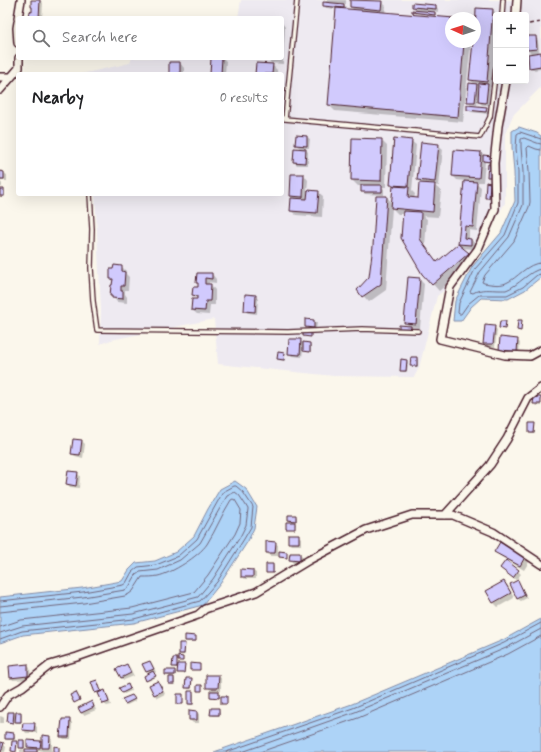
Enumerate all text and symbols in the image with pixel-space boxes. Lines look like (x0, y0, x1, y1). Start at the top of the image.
north arrow (445, 12, 481, 48)
map controls (493, 12, 529, 84)
button: + (493, 12, 529, 48)
search box (16, 16, 284, 60)
icon: search (30, 27, 52, 49)
text: Search here (62, 28, 138, 48)
button: − (493, 48, 529, 84)
text: Nearby (32, 87, 84, 109)
text: 0 results (220, 90, 268, 107)

